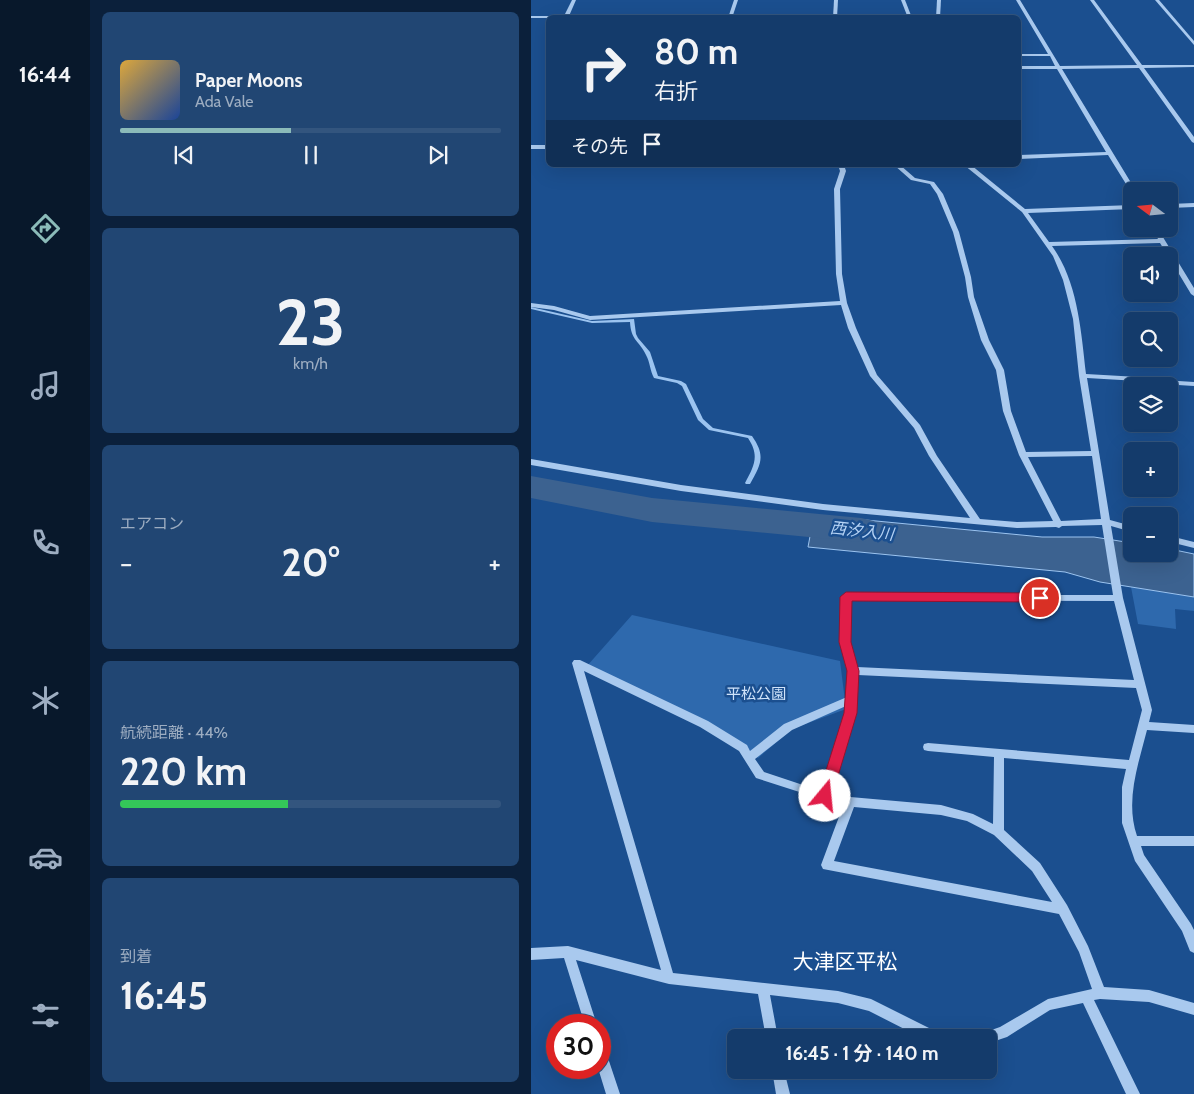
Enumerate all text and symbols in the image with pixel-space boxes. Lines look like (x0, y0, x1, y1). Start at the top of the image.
text: 80 m (654, 30, 738, 73)
icon: right (571, 35, 636, 100)
text: 16:44 (19, 61, 71, 88)
text: Paper Moons (195, 69, 303, 92)
text: 右折 (654, 78, 698, 105)
text: Ada Vale (195, 92, 254, 111)
icon: arrive (638, 130, 666, 158)
text: その先 (571, 135, 628, 158)
icon: previous (170, 141, 198, 169)
icon: pause (297, 141, 325, 169)
icon: next (424, 141, 452, 169)
north arrow (1123, 182, 1179, 238)
map controls (1123, 182, 1178, 562)
icon: directions (28, 211, 63, 246)
button: sound (1123, 247, 1178, 302)
text: 23 (276, 282, 345, 361)
button: search (1123, 312, 1178, 367)
text: km/h (293, 354, 328, 373)
icon: music (28, 368, 63, 403)
button: layers (1123, 377, 1178, 432)
button: + (1123, 442, 1178, 497)
button: − (1123, 507, 1178, 562)
text: エアコン (120, 514, 184, 533)
water label: 西汐入川 (829, 518, 897, 544)
icon: phone (28, 525, 63, 560)
text: 20° (282, 539, 339, 586)
text: − (120, 546, 132, 580)
text: + (489, 546, 501, 580)
pin (1019, 577, 1061, 619)
icon: arrive (1026, 584, 1054, 612)
icon: climate (28, 683, 63, 718)
park label: 平松公園 (726, 685, 786, 703)
text: 航続距離 · 44% (120, 723, 228, 742)
text: 220 km (120, 748, 247, 795)
position arrow (798, 769, 850, 821)
icon: car (28, 840, 63, 875)
text: 到着 (120, 947, 152, 966)
district label: 大津区平松 (793, 949, 898, 974)
text: 16:45 (120, 972, 208, 1019)
icon: filters (28, 998, 63, 1033)
speed limit sign: 30 (546, 1014, 611, 1079)
text: 16:45 · 1 分 · 140 m (785, 1042, 939, 1065)

